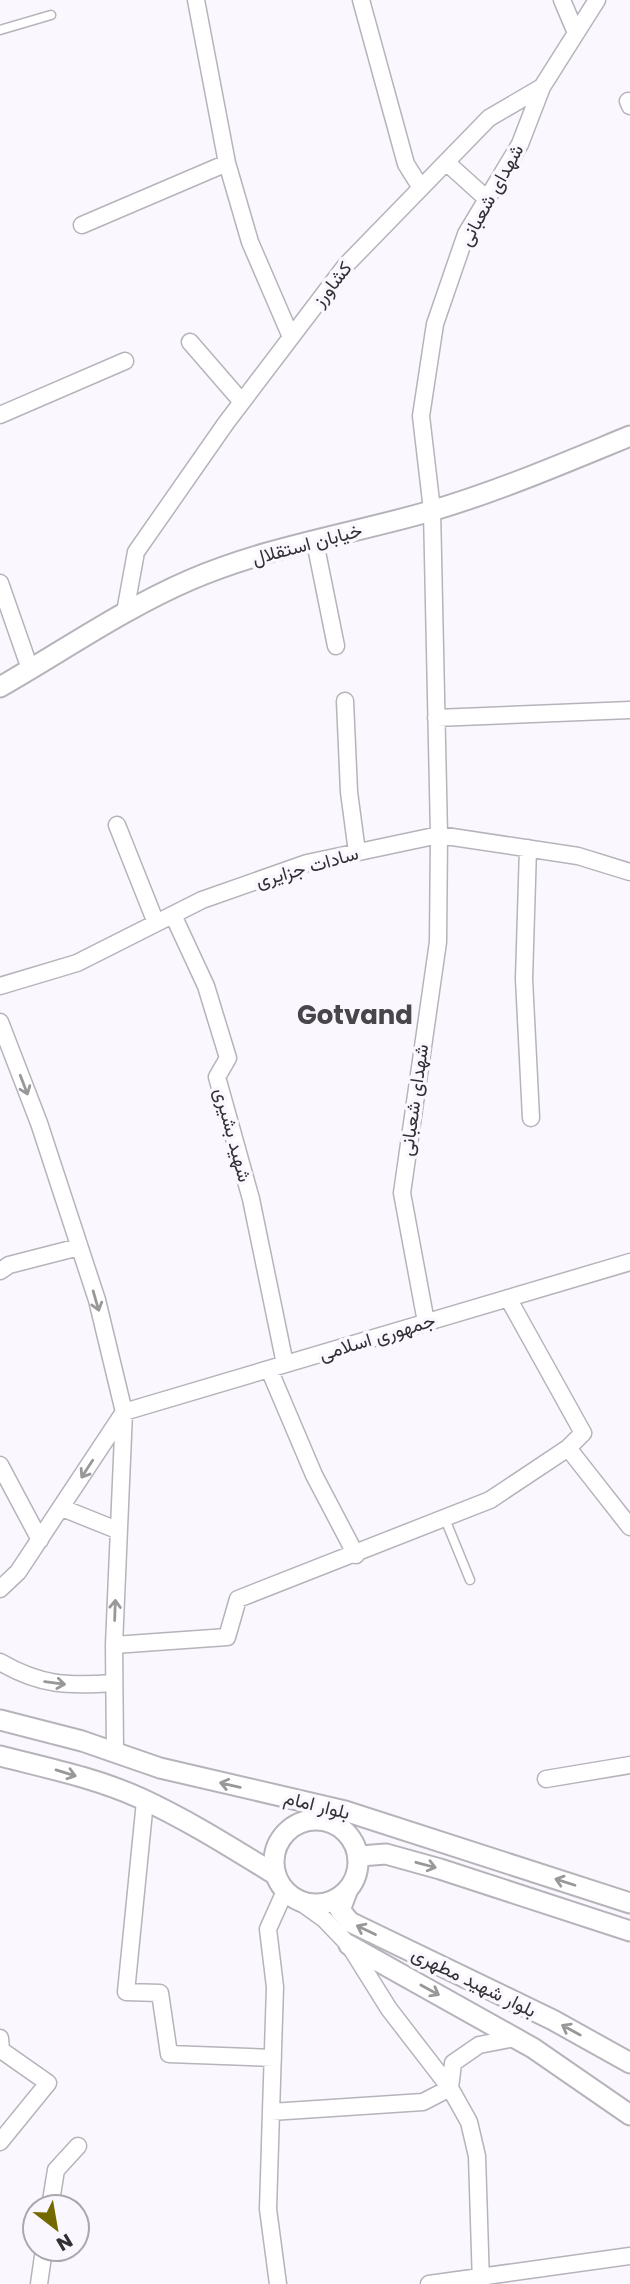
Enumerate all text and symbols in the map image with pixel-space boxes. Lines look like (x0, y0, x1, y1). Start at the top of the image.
street label: شهدای شعبانی (452, 139, 530, 251)
street label: کشاورز (305, 256, 358, 313)
street label: خیابان استقلال (249, 516, 365, 572)
street label: سادات جزایری (253, 839, 362, 895)
district label: Gotvand (297, 997, 413, 1033)
street label: شهدای شعبانی (393, 1042, 435, 1158)
one-way arrow (19, 1074, 32, 1096)
street label: شهید بشیری (207, 1085, 259, 1185)
one-way arrow (91, 1290, 104, 1312)
street label: جمهوری اسلامی (316, 1307, 438, 1367)
one-way arrow (80, 1459, 94, 1479)
one-way arrow (108, 1599, 122, 1622)
one-way arrow (43, 1677, 66, 1690)
one-way arrow (55, 1767, 77, 1780)
one-way arrow (220, 1778, 242, 1791)
street label: بلوار امام (281, 1784, 353, 1826)
one-way arrow (414, 1859, 437, 1872)
one-way arrow (554, 1875, 576, 1888)
one-way arrow (356, 1923, 377, 1936)
street label: بلوار شهید مطهری (407, 1940, 541, 2024)
one-way arrow (419, 1984, 440, 1997)
one-way arrow (561, 2023, 581, 2037)
north arrow (21, 2193, 91, 2263)
text: N (51, 2227, 78, 2257)

